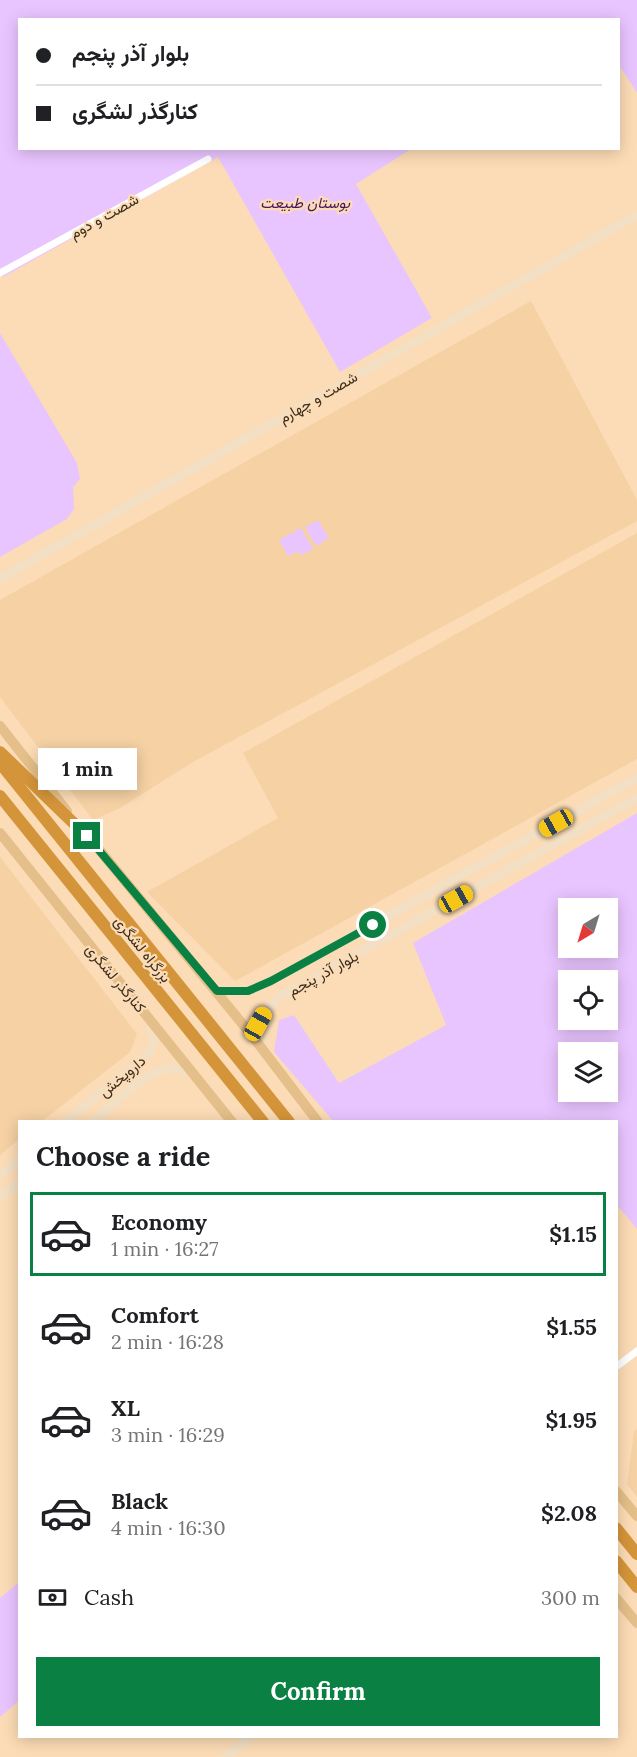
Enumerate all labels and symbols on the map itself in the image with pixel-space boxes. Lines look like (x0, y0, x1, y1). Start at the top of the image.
street label: شصت و دوم (66, 189, 142, 244)
park label: بوستان طبیعت (260, 193, 350, 212)
street label: شصت و چهارم (275, 367, 361, 428)
callout: 1 min (38, 749, 136, 791)
car (536, 806, 576, 840)
route end (73, 822, 100, 849)
car (436, 882, 476, 916)
north arrow (558, 898, 618, 958)
route start (359, 911, 386, 938)
street label: بزرگراه لشگری (109, 912, 176, 987)
street label: کنارگذر لشگری (81, 940, 151, 1017)
street label: بلوار آذر پنجم (284, 946, 362, 1001)
car (241, 1004, 275, 1044)
street label: داروپخش (95, 1051, 150, 1102)

